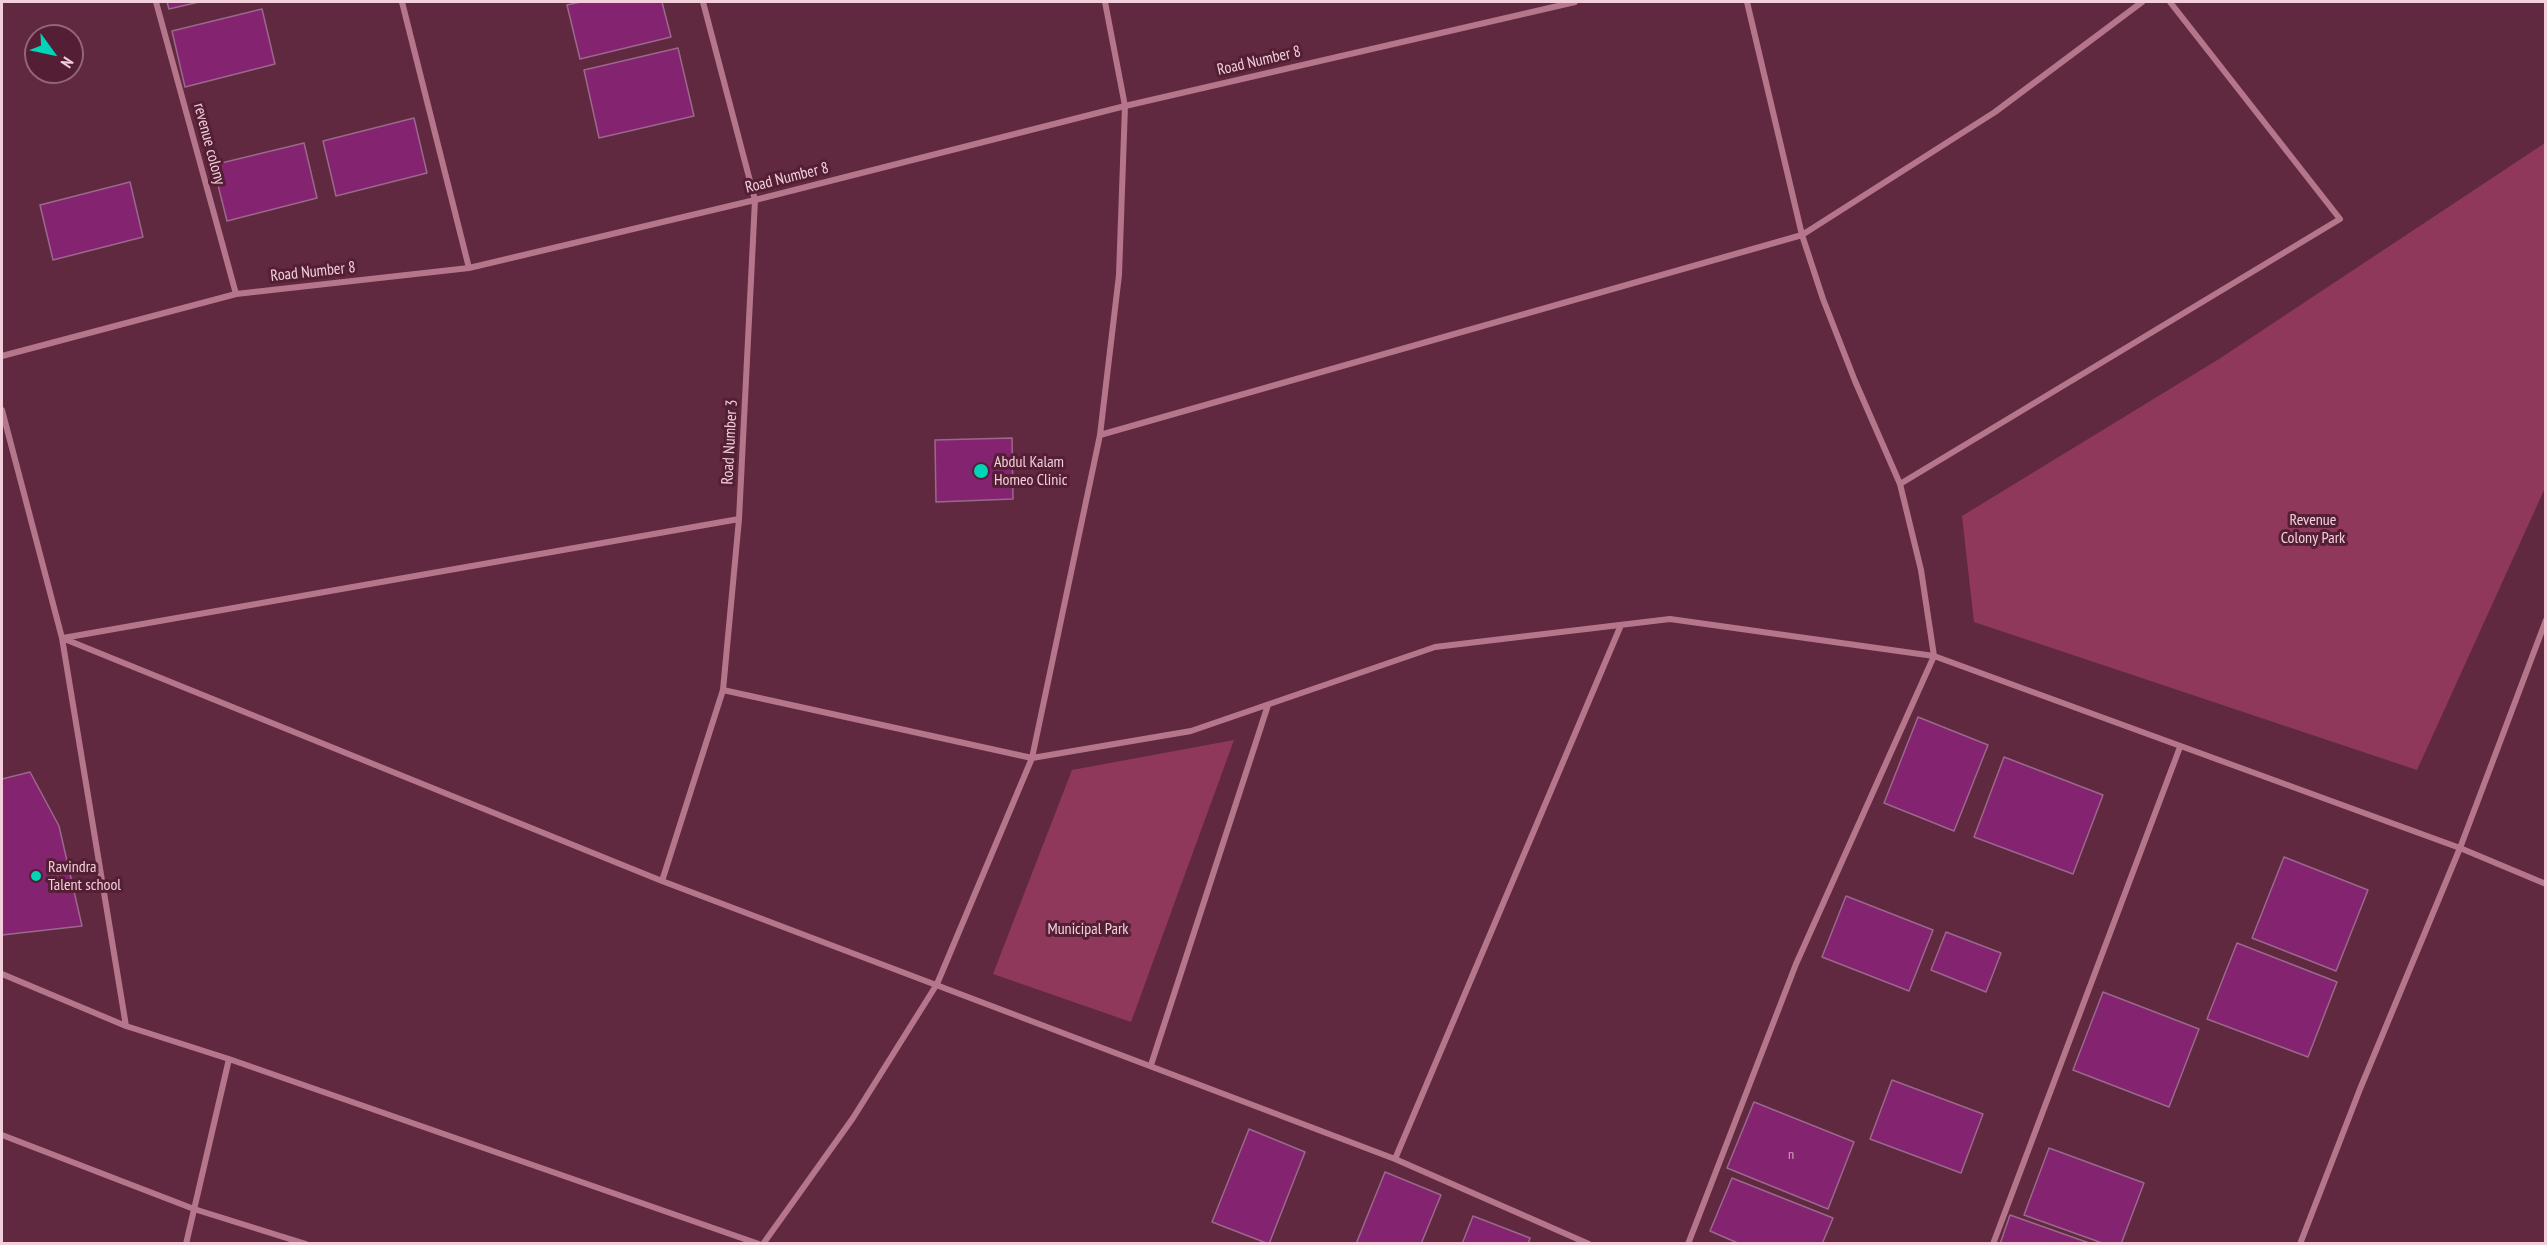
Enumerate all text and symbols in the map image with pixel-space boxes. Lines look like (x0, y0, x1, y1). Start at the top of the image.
north arrow (24, 24, 84, 84)
street label: Road Number 8 (1215, 42, 1303, 80)
text: N (57, 54, 78, 72)
street label: revenue colony (189, 101, 229, 187)
street label: Road Number 8 (743, 158, 831, 198)
street label: Road Number 8 (270, 258, 356, 286)
street label: Road Number 3 (718, 399, 742, 485)
place label: Abdul Kalam Homeo Clinic (994, 452, 1067, 490)
marker: Abdul Kalam Homeo Clinic (972, 462, 990, 480)
park label: Revenue Colony Park (2281, 510, 2345, 548)
place label: Ravindra Talent school (48, 857, 121, 895)
marker: Ravindra Talent school (29, 869, 43, 883)
park label: Municipal Park (1047, 919, 1129, 939)
house number: n (1788, 1147, 1794, 1163)

